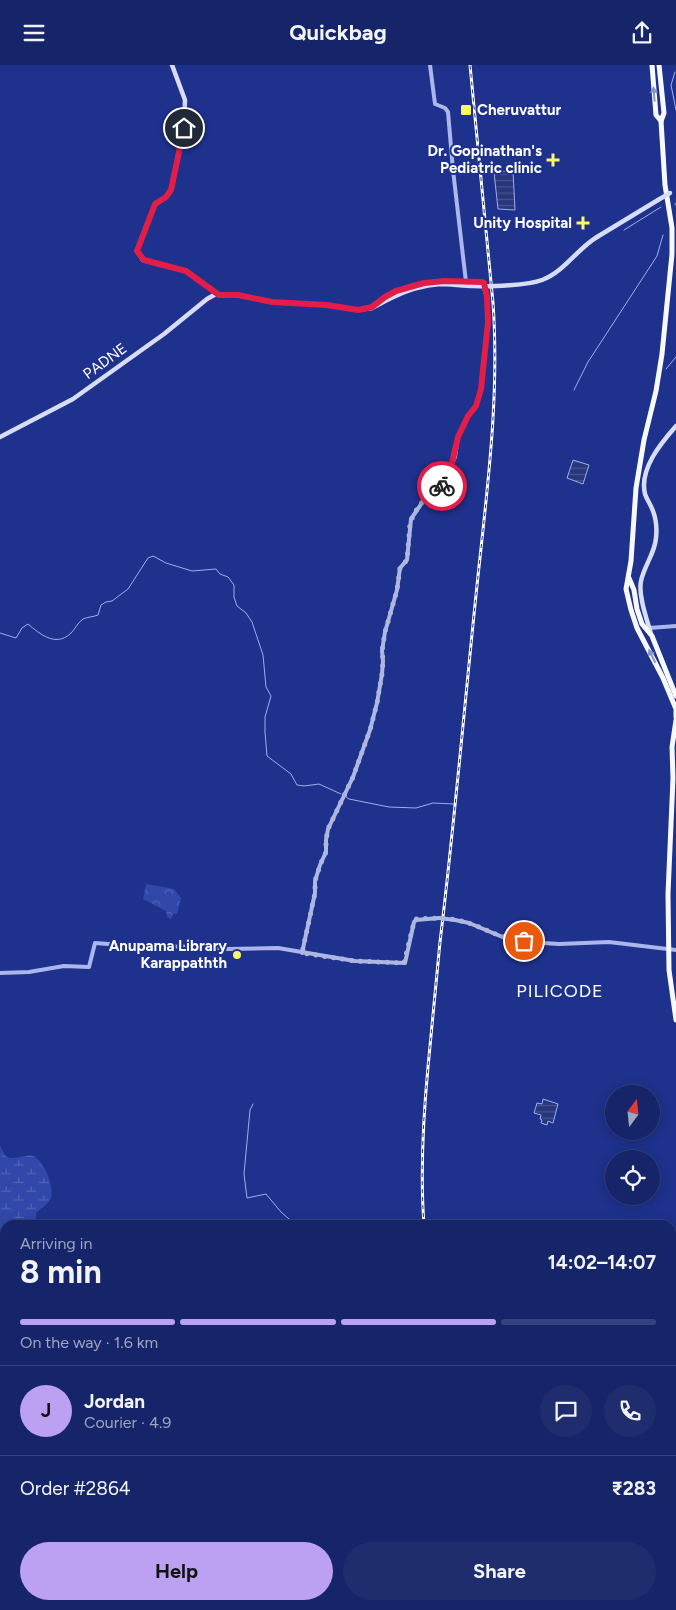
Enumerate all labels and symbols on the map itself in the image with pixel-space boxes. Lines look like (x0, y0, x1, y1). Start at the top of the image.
one-way arrow (650, 86, 658, 102)
place label: Cheruvattur (477, 101, 562, 119)
marker: Cheruvattur (459, 103, 473, 117)
pin (163, 107, 205, 149)
place label: Dr. Gopinathan's Pediatric clinic (427, 142, 542, 177)
marker: Dr. Gopinathan's Pediatric clinic (546, 153, 560, 167)
place label: Unity Hospital (473, 214, 572, 232)
marker: Unity Hospital (576, 216, 590, 230)
street label: PADNE (80, 339, 130, 383)
courier (417, 461, 467, 511)
one-way arrow (648, 649, 656, 663)
pin (503, 920, 545, 962)
place label: Anupama Library Karappathth (109, 937, 227, 972)
marker: Anupama Library Karappathth (231, 949, 243, 961)
district label: PILICODE (516, 980, 604, 1002)
north arrow (605, 1085, 660, 1140)

